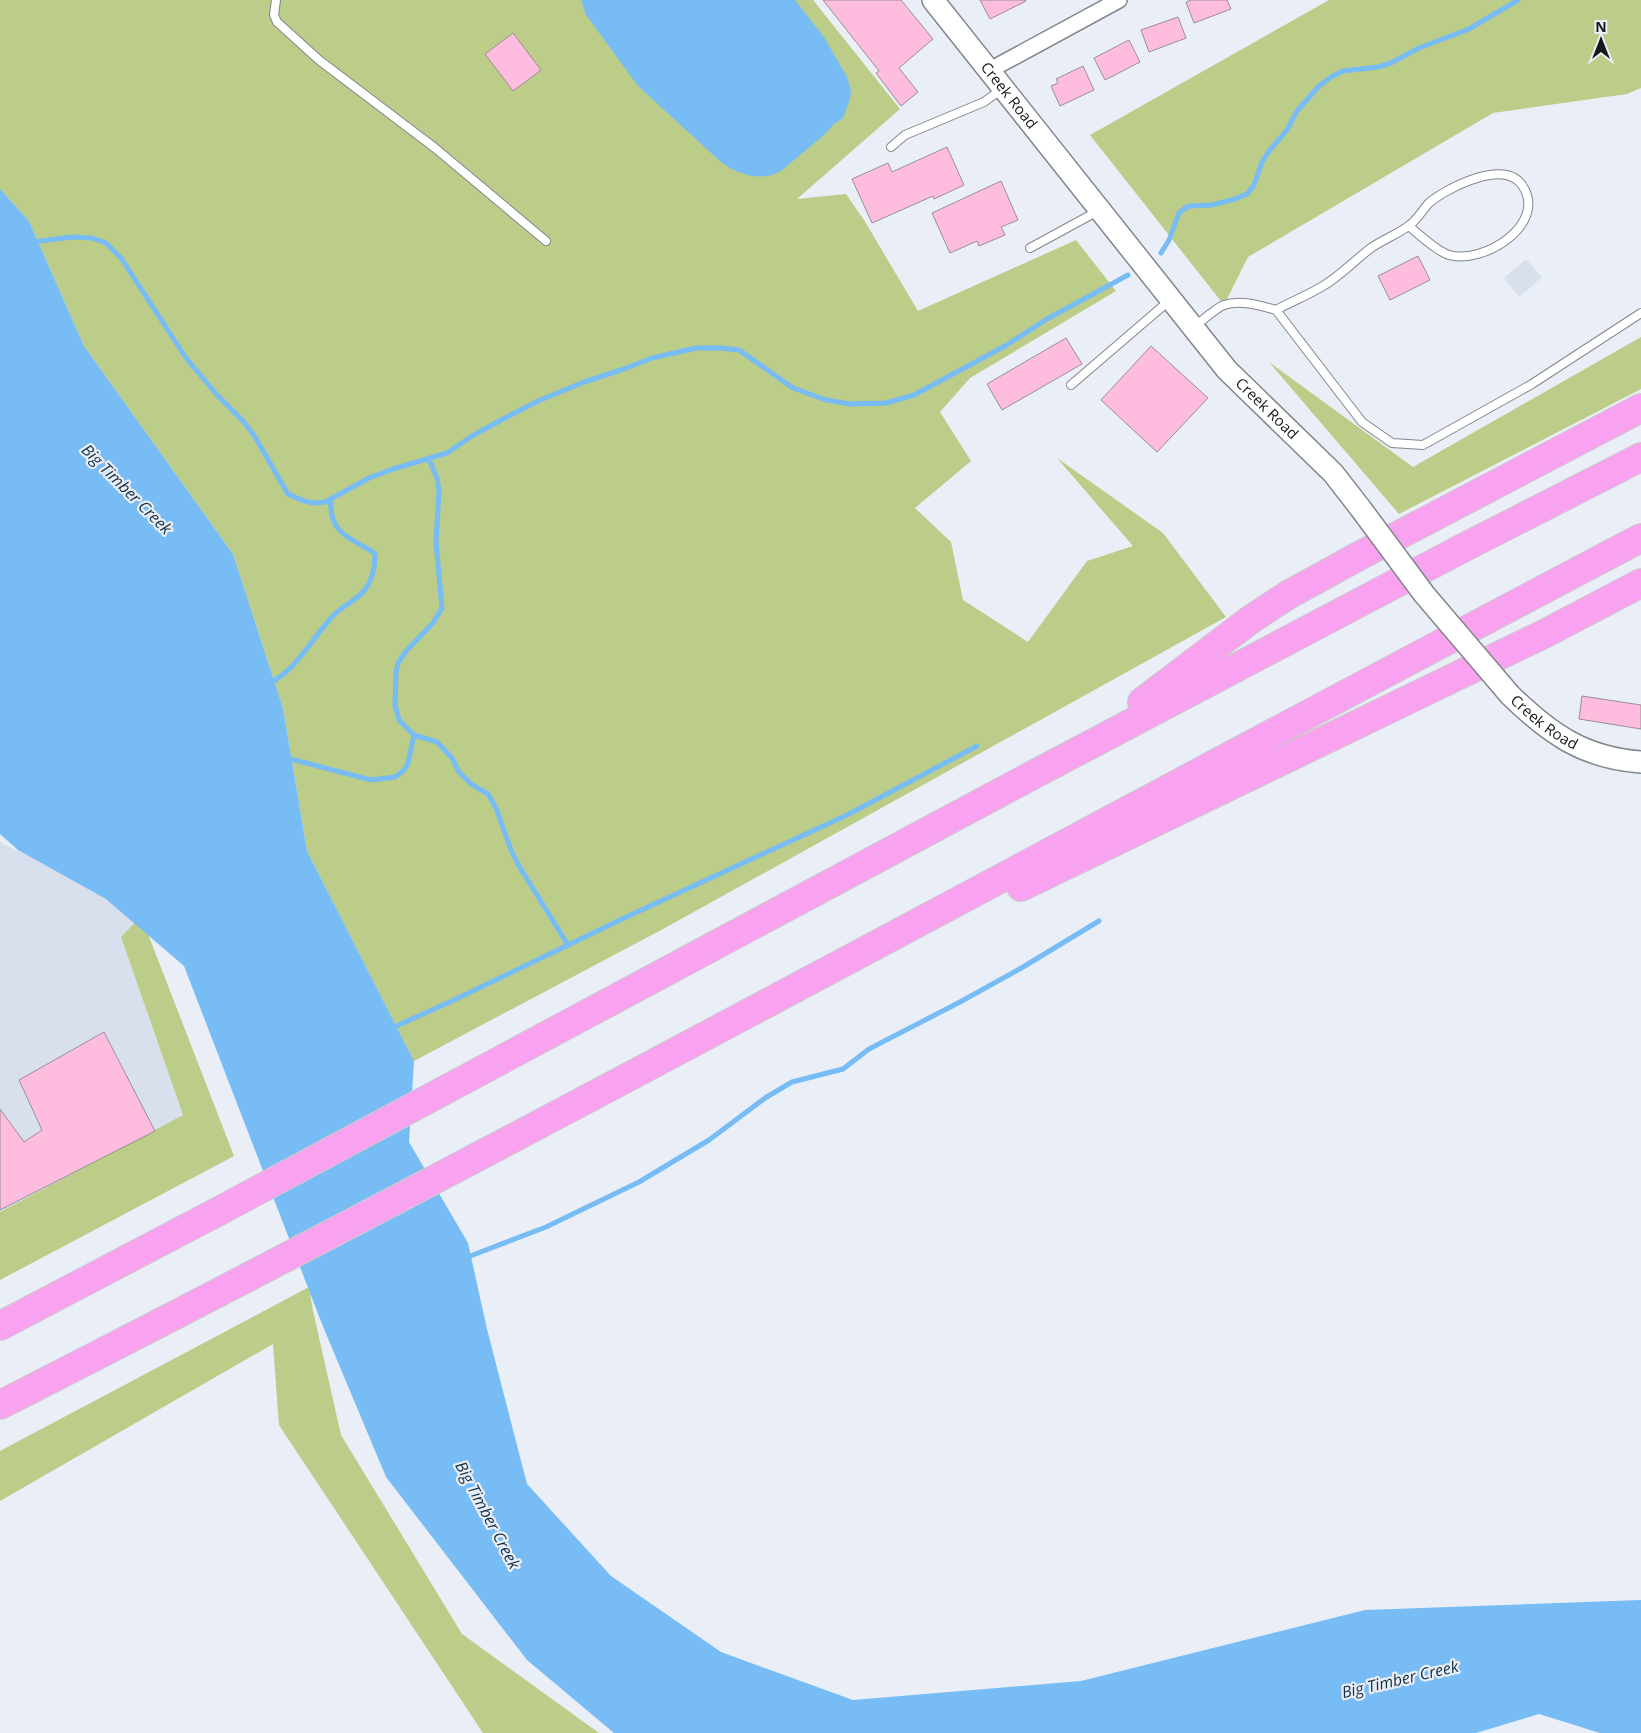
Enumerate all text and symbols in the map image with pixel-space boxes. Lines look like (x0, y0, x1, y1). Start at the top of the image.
north arrow (1576, 15, 1626, 65)
text: N (1595, 17, 1607, 36)
street label: Creek Road (977, 57, 1042, 132)
street label: Creek Road (1232, 373, 1303, 443)
water label: Big Timber Creek (77, 439, 178, 540)
street label: Creek Road (1507, 690, 1582, 754)
water label: Big Timber Creek (450, 1457, 526, 1574)
water label: Big Timber Creek (1339, 1655, 1462, 1703)

